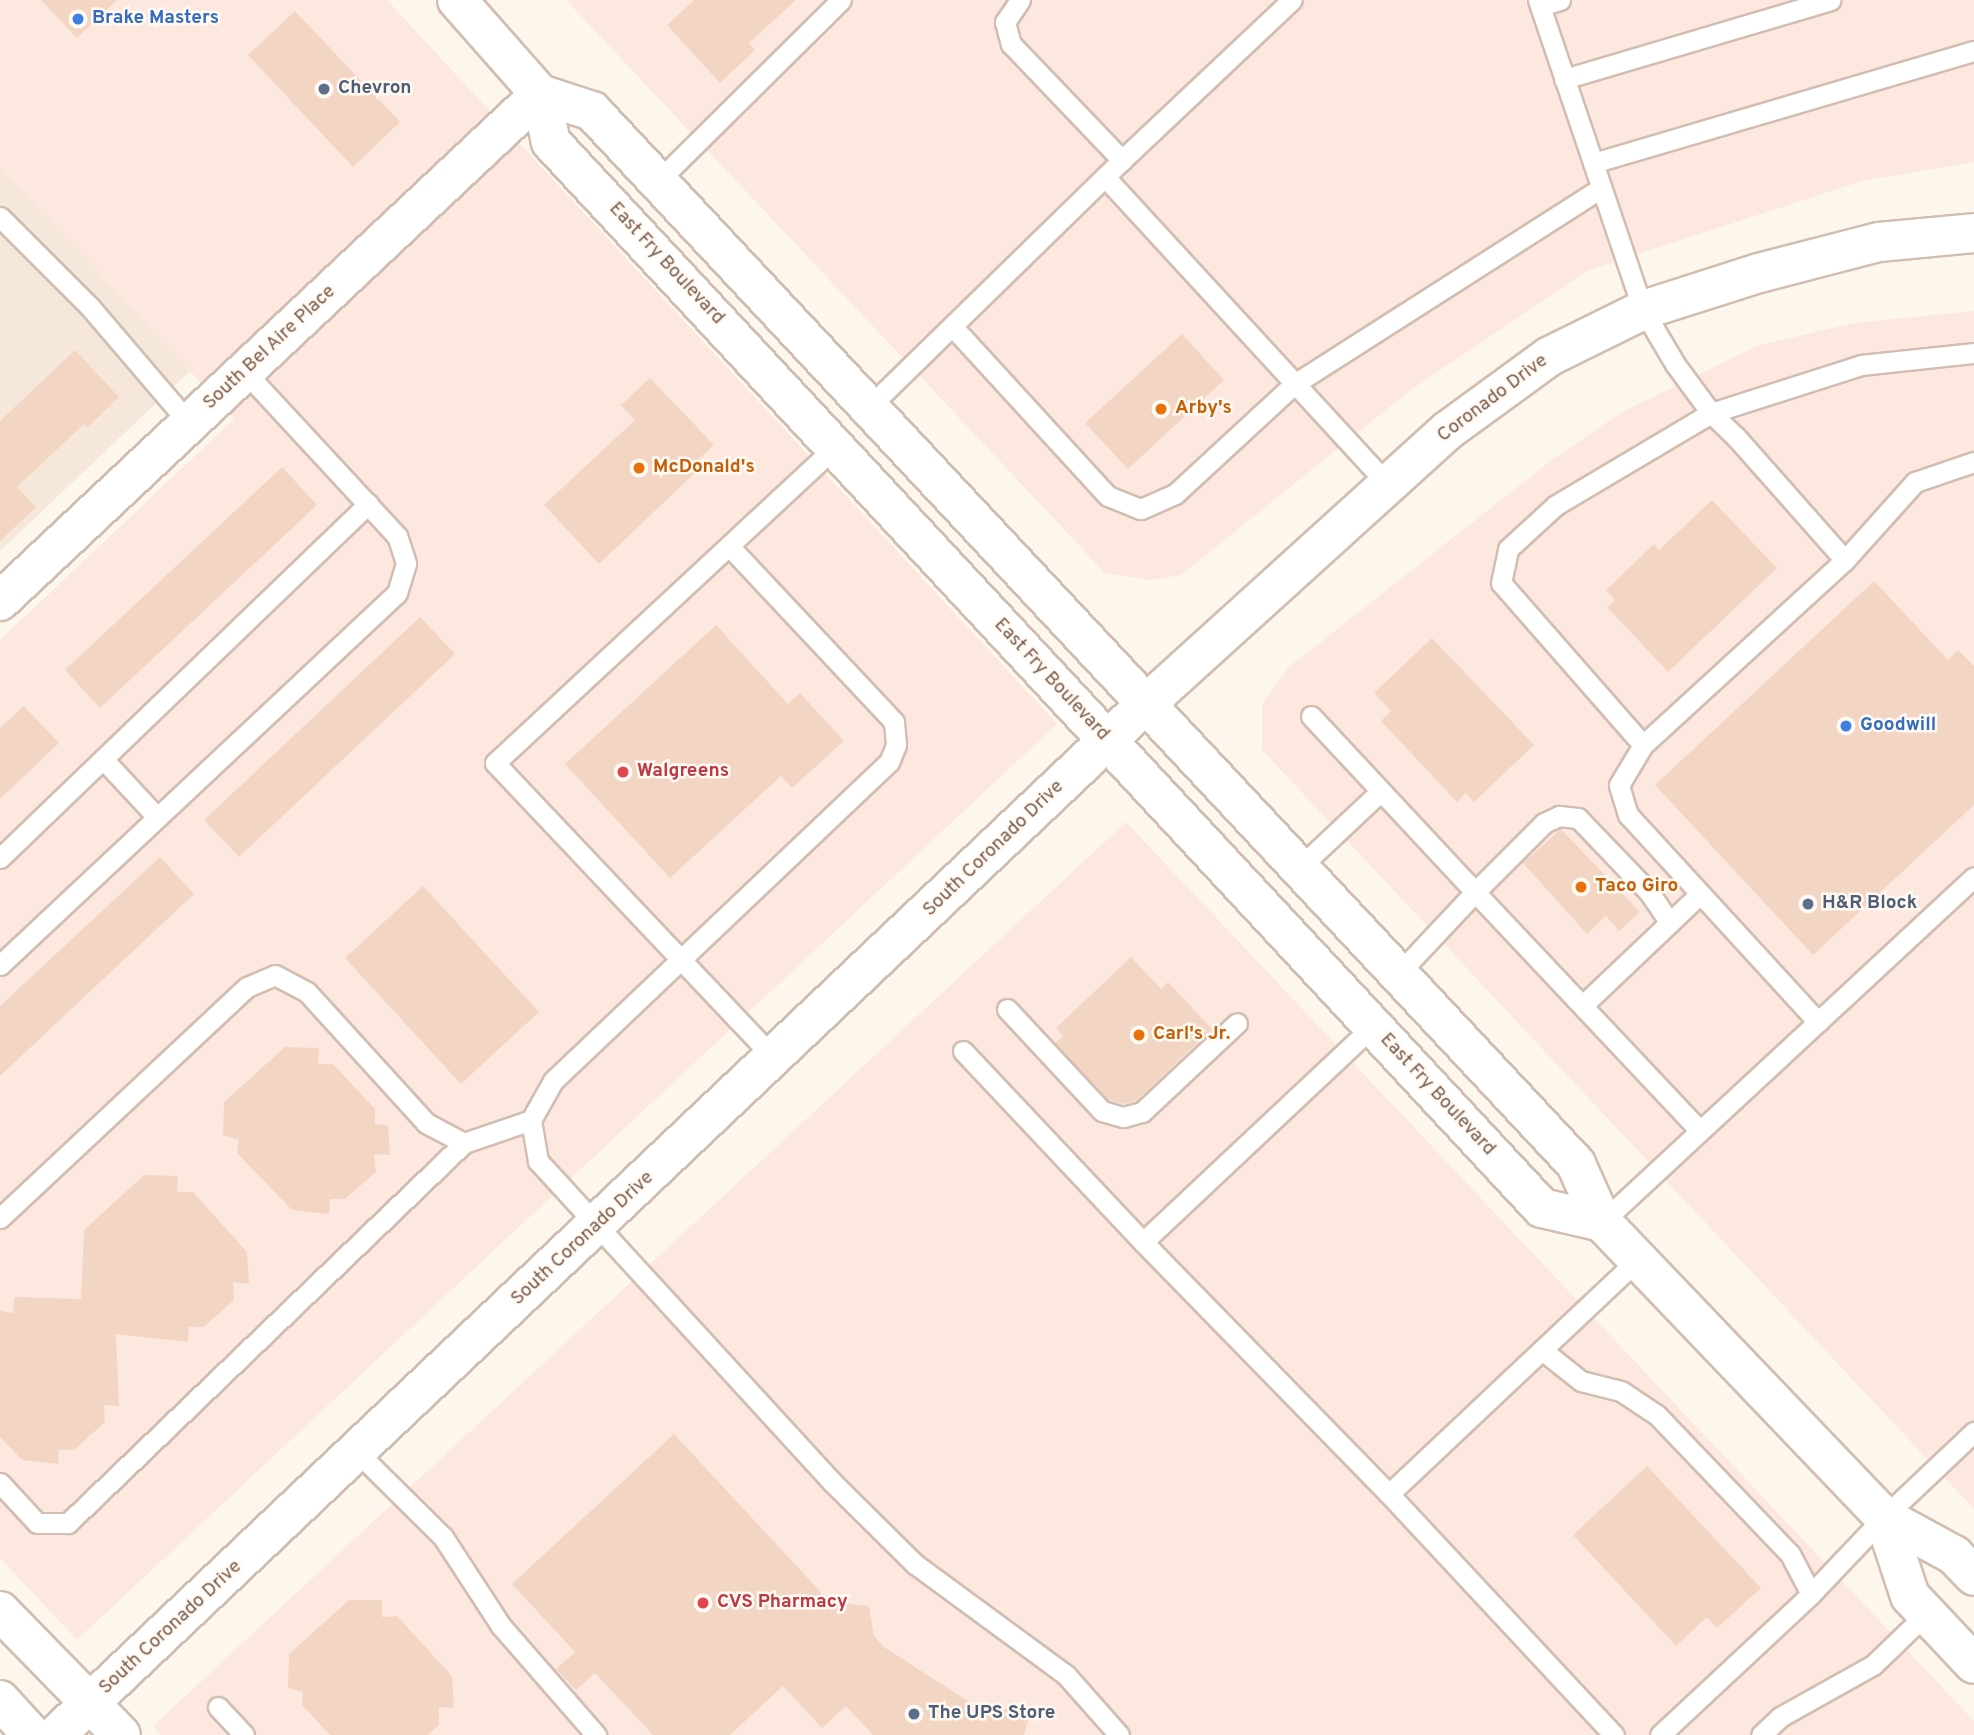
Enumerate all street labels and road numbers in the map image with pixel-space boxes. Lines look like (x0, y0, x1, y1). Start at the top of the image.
street label: East Fry Boulevard (603, 198, 729, 330)
street label: South Bel Aire Place (199, 281, 341, 415)
street label: Coronado Drive (1433, 350, 1553, 448)
street label: East Fry Boulevard (988, 614, 1114, 746)
street label: South Coronado Drive (919, 776, 1069, 922)
street label: East Fry Boulevard (1374, 1029, 1500, 1161)
street label: South Coronado Drive (507, 1167, 659, 1311)
street label: South Coronado Drive (95, 1556, 247, 1700)

